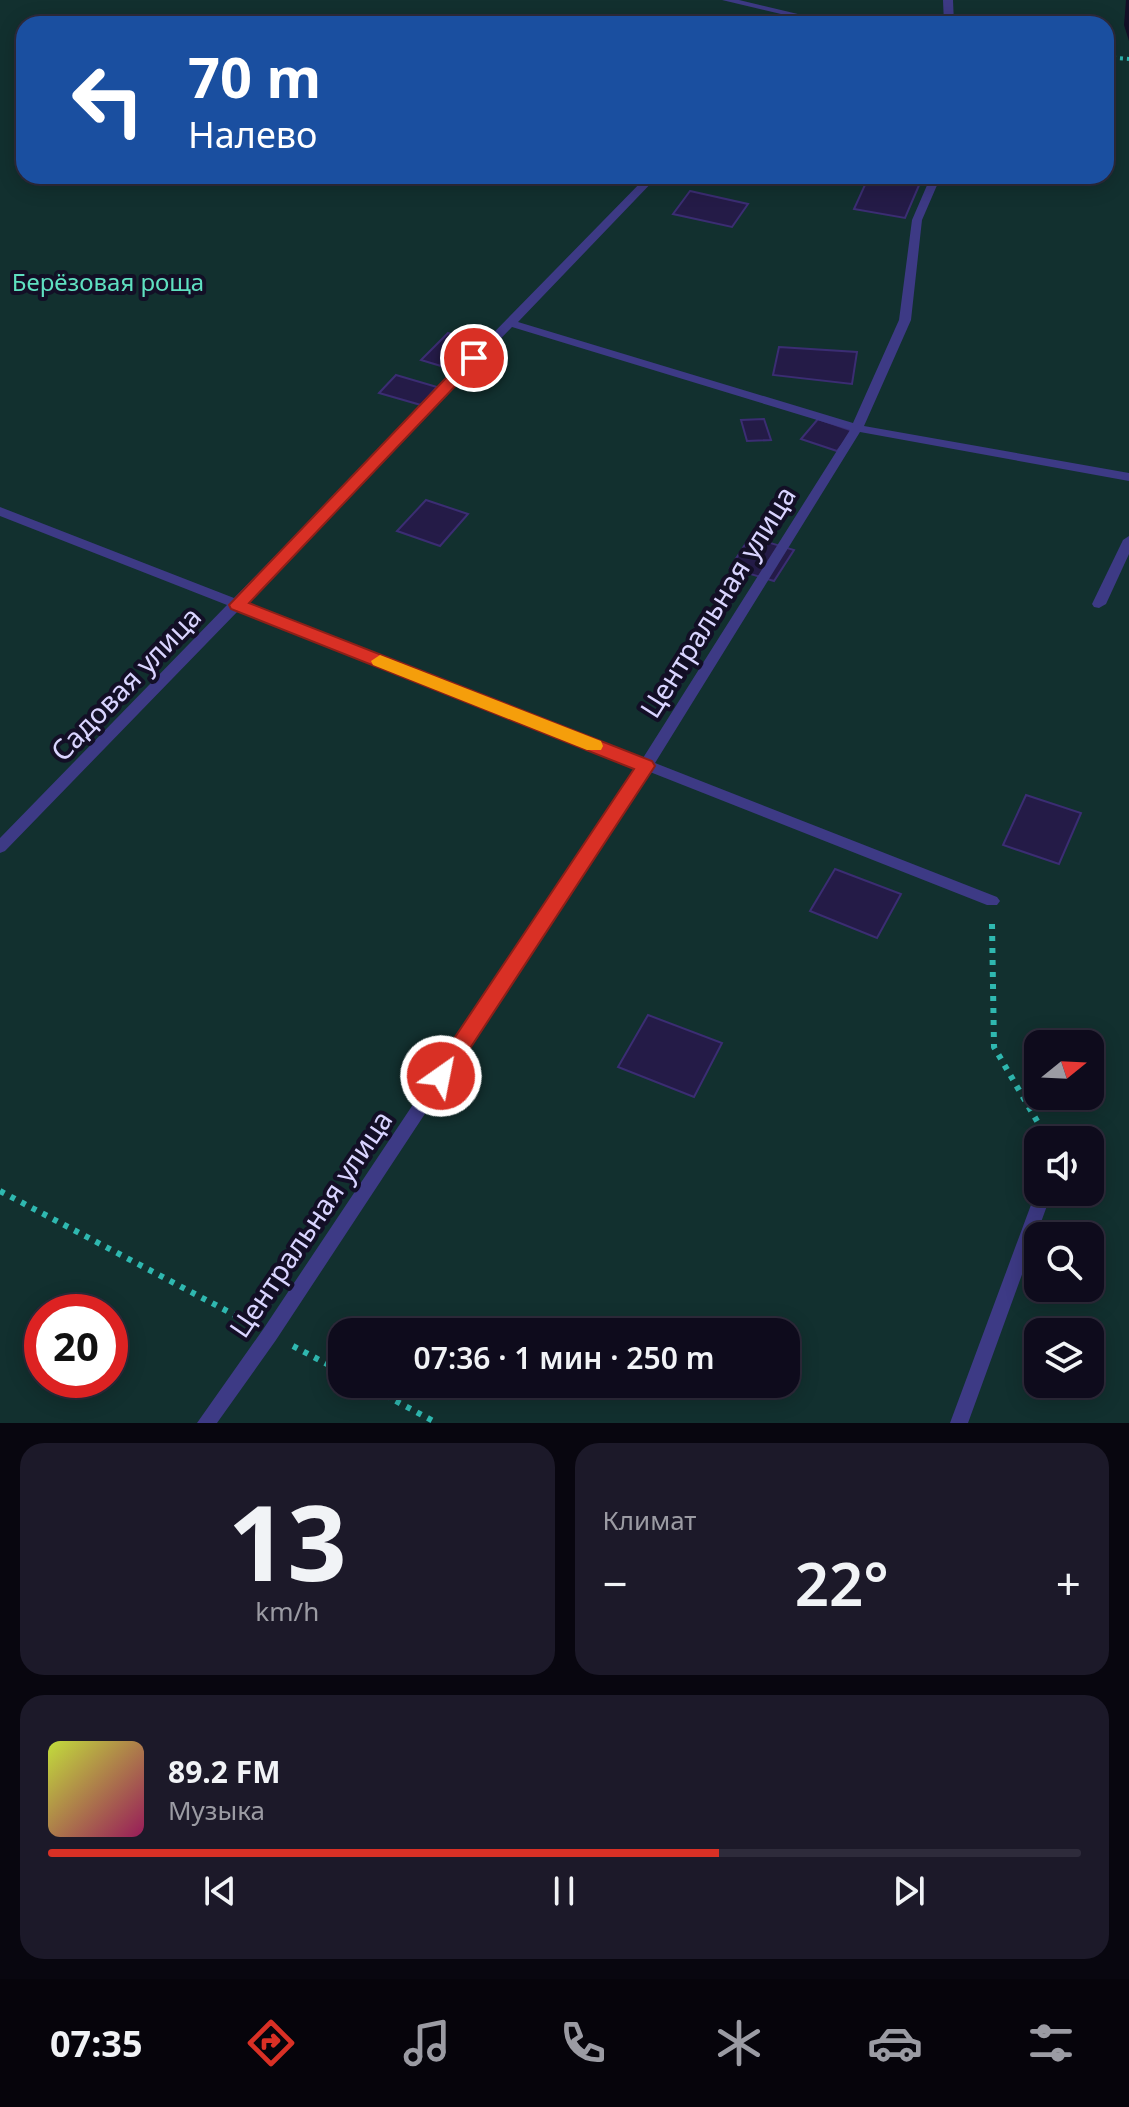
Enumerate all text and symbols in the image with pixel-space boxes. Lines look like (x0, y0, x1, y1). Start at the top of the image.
text: 70 m (188, 38, 321, 114)
icon: left (56, 48, 160, 152)
text: Налево (188, 110, 317, 159)
park label: Берёзовая роща (12, 265, 204, 298)
pin (440, 324, 508, 392)
icon: arrive (452, 336, 496, 380)
street label: Центральная улица (630, 479, 804, 724)
street label: Садовая улица (42, 598, 209, 769)
north arrow (1024, 1030, 1104, 1110)
map controls (1024, 1030, 1104, 1398)
position arrow (399, 1034, 483, 1118)
street label: Центральная улица (220, 1102, 400, 1344)
button: sound (1024, 1126, 1104, 1206)
button: search (1024, 1222, 1104, 1302)
speed limit sign: 20 (24, 1294, 128, 1398)
button: layers (1024, 1318, 1104, 1398)
text: 07:36 · 1 мин · 250 m (414, 1337, 714, 1378)
text: 13 (228, 1470, 347, 1611)
text: Климат (603, 1502, 696, 1538)
text: 22° (795, 1542, 889, 1624)
text: − (603, 1553, 628, 1613)
text: + (1056, 1553, 1081, 1613)
text: km/h (255, 1593, 319, 1629)
text: 89.2 FM (168, 1751, 280, 1792)
text: Музыка (168, 1792, 265, 1828)
icon: previous (198, 1869, 242, 1913)
icon: pause (542, 1869, 586, 1913)
icon: next (887, 1869, 931, 1913)
icon: directions (243, 2015, 299, 2071)
icon: music (399, 2015, 455, 2071)
icon: phone (555, 2015, 611, 2071)
icon: climate (711, 2015, 767, 2071)
icon: car (867, 2015, 923, 2071)
icon: filters (1023, 2015, 1079, 2071)
text: 07:35 (50, 2019, 143, 2068)

